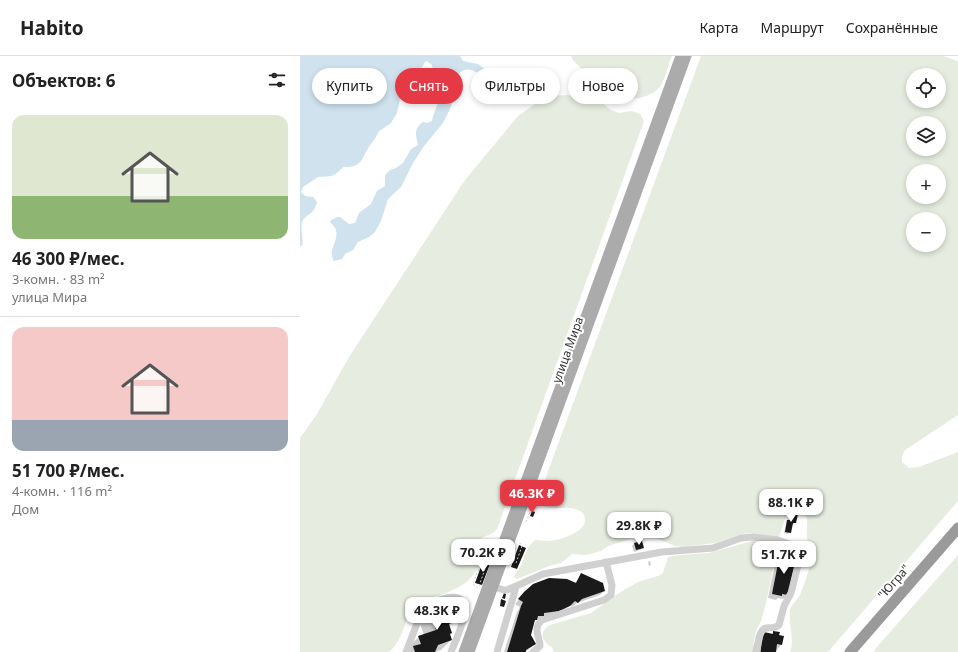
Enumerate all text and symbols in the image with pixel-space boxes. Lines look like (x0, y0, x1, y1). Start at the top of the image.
text: Habito (20, 15, 84, 41)
text: Карта (699, 18, 738, 37)
text: Маршрут (760, 18, 824, 37)
text: Сохранённые (846, 18, 938, 37)
chip: Купить (312, 68, 387, 104)
chip: Снять (395, 68, 463, 104)
chip: Фильтры (471, 68, 560, 104)
chip: Новое (568, 68, 638, 104)
map controls (906, 68, 946, 252)
button: locate (906, 68, 946, 108)
text: Объектов: 6 (12, 69, 115, 92)
icon: filters (266, 69, 288, 91)
button: layers (906, 116, 946, 156)
icon: home (114, 141, 186, 213)
button: + (906, 164, 946, 204)
button: − (906, 212, 946, 252)
text: 46 300 ₽/мес. (12, 247, 125, 270)
text: 3-комн. · 83 m² (12, 270, 105, 288)
text: улица Мира (12, 288, 87, 306)
street label: улица Мира (548, 314, 587, 385)
icon: home (114, 353, 186, 425)
text: 51 700 ₽/мес. (12, 459, 125, 482)
pin: 46.3K ₽ (495, 480, 569, 514)
text: 4-комн. · 116 m² (12, 482, 112, 500)
text: 46.3K ₽ (509, 484, 555, 502)
pin: 88.1K ₽ (754, 489, 828, 523)
text: 88.1K ₽ (768, 493, 814, 511)
text: Дом (12, 500, 39, 518)
pin: 29.8K ₽ (602, 512, 676, 546)
text: 29.8K ₽ (616, 516, 662, 534)
pin: 70.2K ₽ (446, 539, 520, 573)
pin: 51.7K ₽ (747, 541, 821, 575)
text: 70.2K ₽ (460, 543, 506, 561)
text: 51.7K ₽ (761, 545, 807, 563)
street label: "Югра" (874, 561, 914, 603)
pin: 48.3K ₽ (400, 597, 474, 631)
text: 48.3K ₽ (414, 601, 460, 619)

